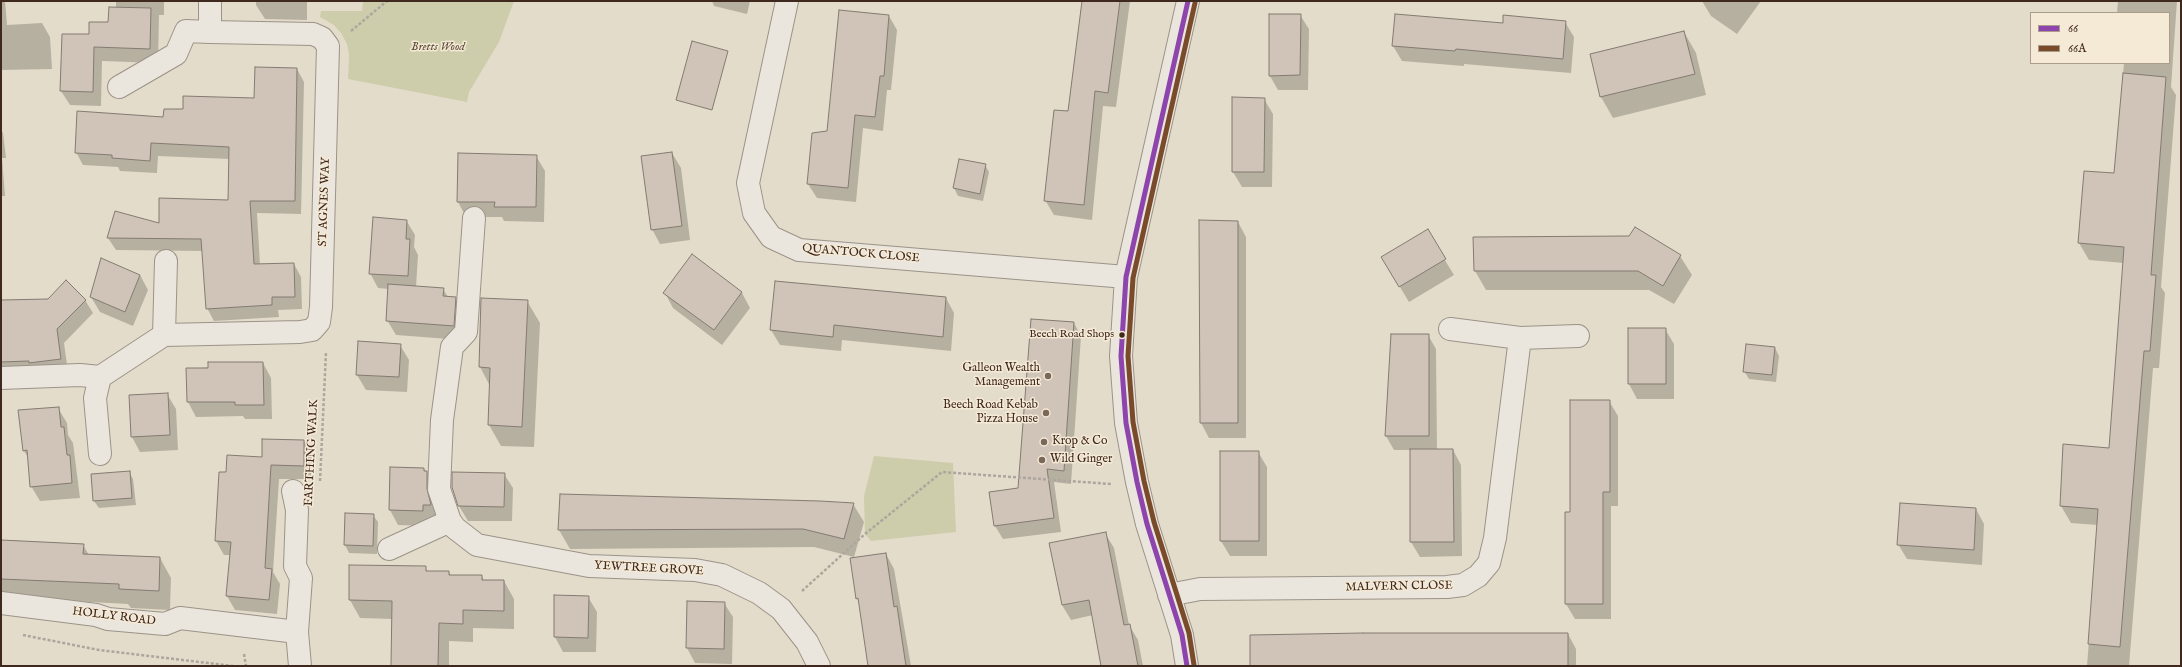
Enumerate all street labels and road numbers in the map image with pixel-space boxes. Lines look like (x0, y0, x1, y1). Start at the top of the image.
street label: ST AGNES WAY (316, 157, 334, 247)
street label: QUANTOCK CLOSE (802, 242, 920, 266)
street label: FARTHING WALK (302, 399, 322, 507)
street label: YEWTREE GROVE (594, 559, 704, 579)
street label: MALVERN CLOSE (1345, 579, 1453, 595)
street label: HOLLY ROAD (72, 605, 156, 629)

